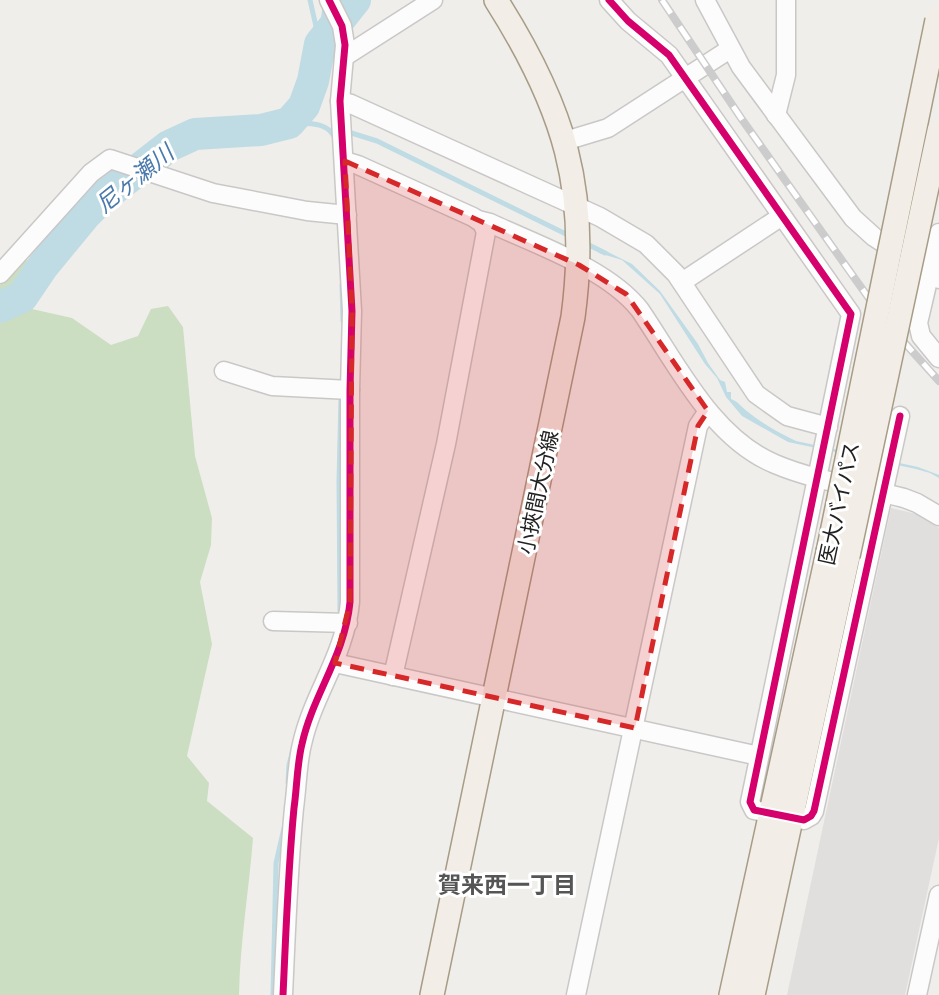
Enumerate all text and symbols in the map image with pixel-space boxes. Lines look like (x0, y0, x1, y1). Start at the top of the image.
water label: 尼ヶ瀬川 (89, 136, 181, 218)
street label: 小挾間大分線 (512, 428, 562, 556)
street label: 医大バイパス (813, 439, 863, 567)
district label: 賀来西一丁目 (438, 870, 576, 898)

